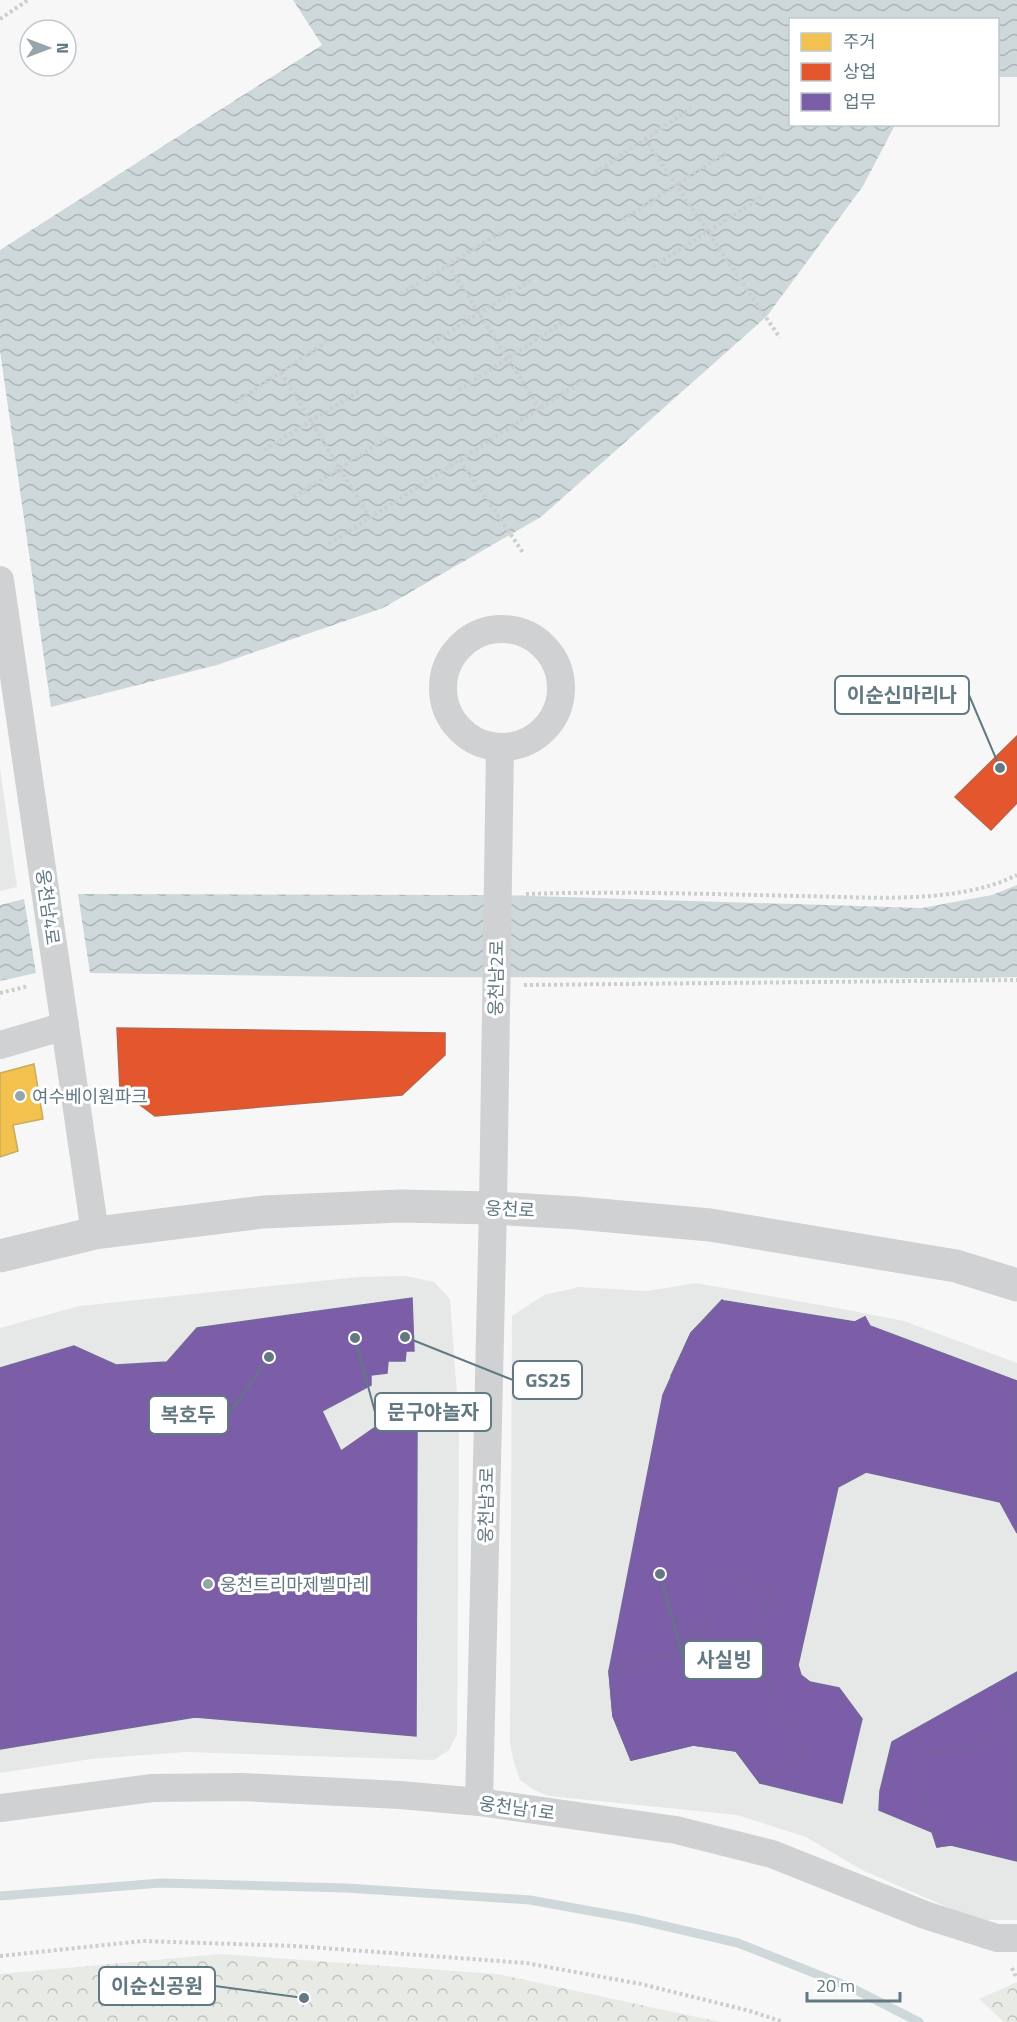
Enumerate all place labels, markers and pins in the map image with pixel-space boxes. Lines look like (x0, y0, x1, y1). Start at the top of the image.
callout: 이순신마리나 (835, 676, 969, 714)
place label: 여수베이원파크 (32, 1083, 148, 1110)
marker: 여수베이원파크 (13, 1089, 27, 1103)
callout: GS25 (513, 1361, 582, 1399)
callout: 문구야놀자 (375, 1393, 491, 1431)
callout: 복호두 (149, 1396, 228, 1434)
place label: 웅천트리마제벨마레 (220, 1571, 369, 1598)
marker: 웅천트리마제벨마레 (201, 1577, 215, 1591)
callout: 사실빙 (684, 1641, 763, 1679)
callout: 이순신공원 (99, 1967, 215, 2005)

